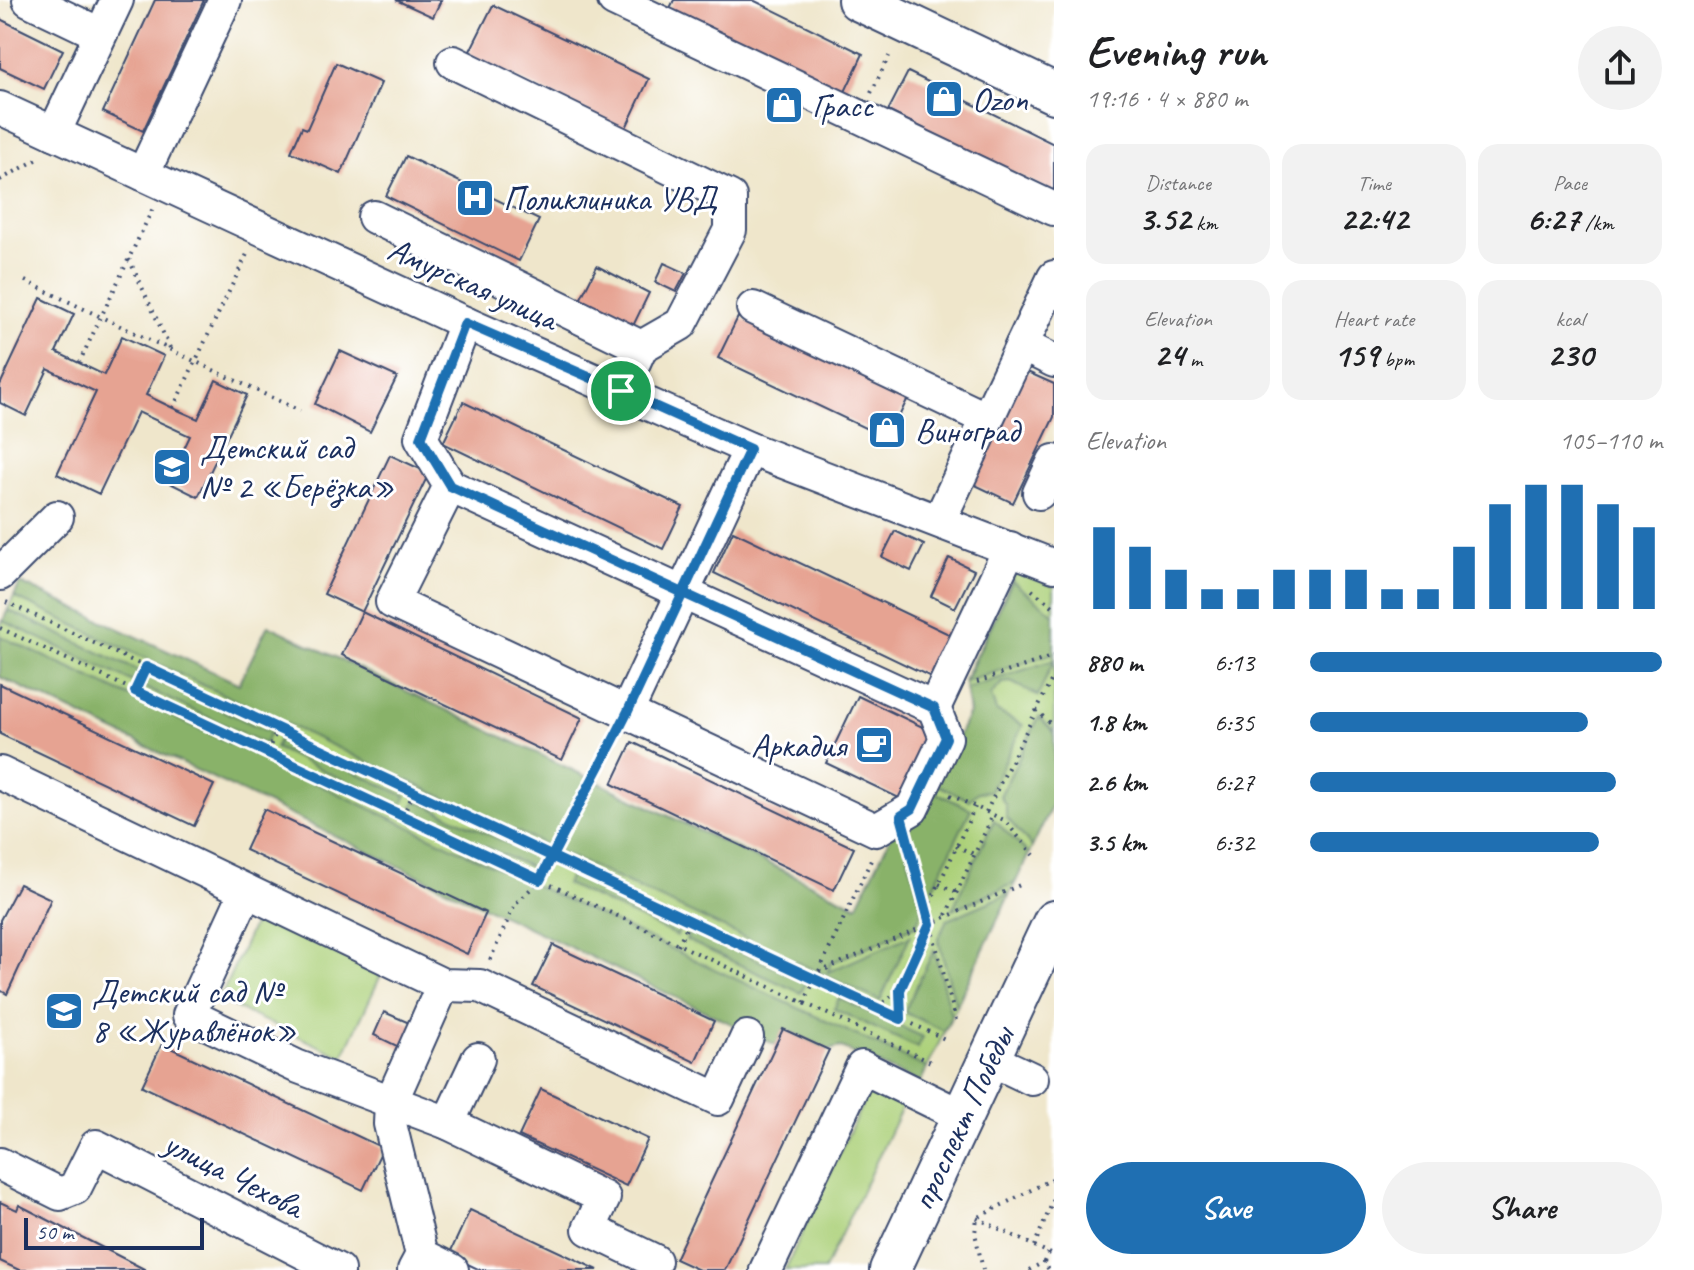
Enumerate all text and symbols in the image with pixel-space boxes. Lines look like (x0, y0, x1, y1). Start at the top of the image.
text: Evening run (1086, 24, 1266, 79)
button: share (1578, 26, 1662, 110)
shop icon: Ozon (923, 78, 965, 120)
place label: Ozon (972, 78, 1029, 121)
text: 19:16 · 4 × 880 m (1086, 82, 1247, 115)
shop icon: Грасс (763, 84, 805, 126)
place label: Грасс (812, 84, 874, 127)
text: Distance (1145, 169, 1211, 197)
text: Time (1357, 169, 1391, 197)
text: Pace (1553, 169, 1587, 197)
hospital icon: Поликлиника УВД (454, 177, 496, 219)
place label: Поликлиника УВД (503, 177, 719, 220)
text: 3.52 (1139, 197, 1191, 240)
text: 22:42 (1340, 197, 1408, 240)
text: 6:27 (1526, 197, 1580, 240)
text: km (1191, 209, 1217, 237)
text: /km (1580, 209, 1614, 237)
street label: Амурская улица (381, 227, 567, 341)
text: Elevation (1144, 305, 1212, 333)
text: Heart rate (1334, 305, 1414, 333)
text: kcal (1555, 305, 1585, 333)
text: 24 (1154, 333, 1184, 376)
text: 159 (1334, 333, 1379, 376)
text: 230 (1547, 333, 1593, 376)
text: m (1184, 345, 1202, 373)
text: bpm (1379, 345, 1414, 373)
pin (587, 357, 655, 425)
icon: arrive (599, 369, 643, 413)
shop icon: Виноград (866, 409, 908, 451)
place label: Виноград (915, 409, 1022, 452)
text: Elevation (1086, 424, 1166, 457)
text: 105–110 m (1559, 424, 1662, 457)
place label: Детский сад № 2 «Берёзка» (200, 426, 395, 508)
school or university icon: Детский сад № 2 «Берёзка» (151, 446, 193, 488)
text: 880 m (1086, 646, 1142, 679)
text: 6:13 (1214, 646, 1254, 679)
text: 1.8 km (1086, 706, 1146, 739)
text: 6:35 (1214, 706, 1254, 739)
place label: Аркадия (751, 724, 848, 767)
cafe icon: Аркадия (853, 724, 895, 766)
text: 2.6 km (1086, 766, 1147, 799)
text: 6:27 (1214, 766, 1254, 799)
text: 3.5 km (1086, 826, 1146, 859)
text: 6:32 (1214, 826, 1254, 859)
place label: Детский сад № 8 «Журавлёнок» (92, 970, 297, 1052)
school or university icon: Детский сад № 8 «Журавлёнок» (43, 990, 85, 1032)
street label: проспект Победы (900, 1017, 1025, 1217)
street label: улица Чехова (155, 1120, 313, 1229)
button: Save (1086, 1162, 1366, 1254)
button: Share (1382, 1162, 1662, 1254)
scale bar (24, 1214, 204, 1250)
text: 50 m (36, 1218, 73, 1246)

